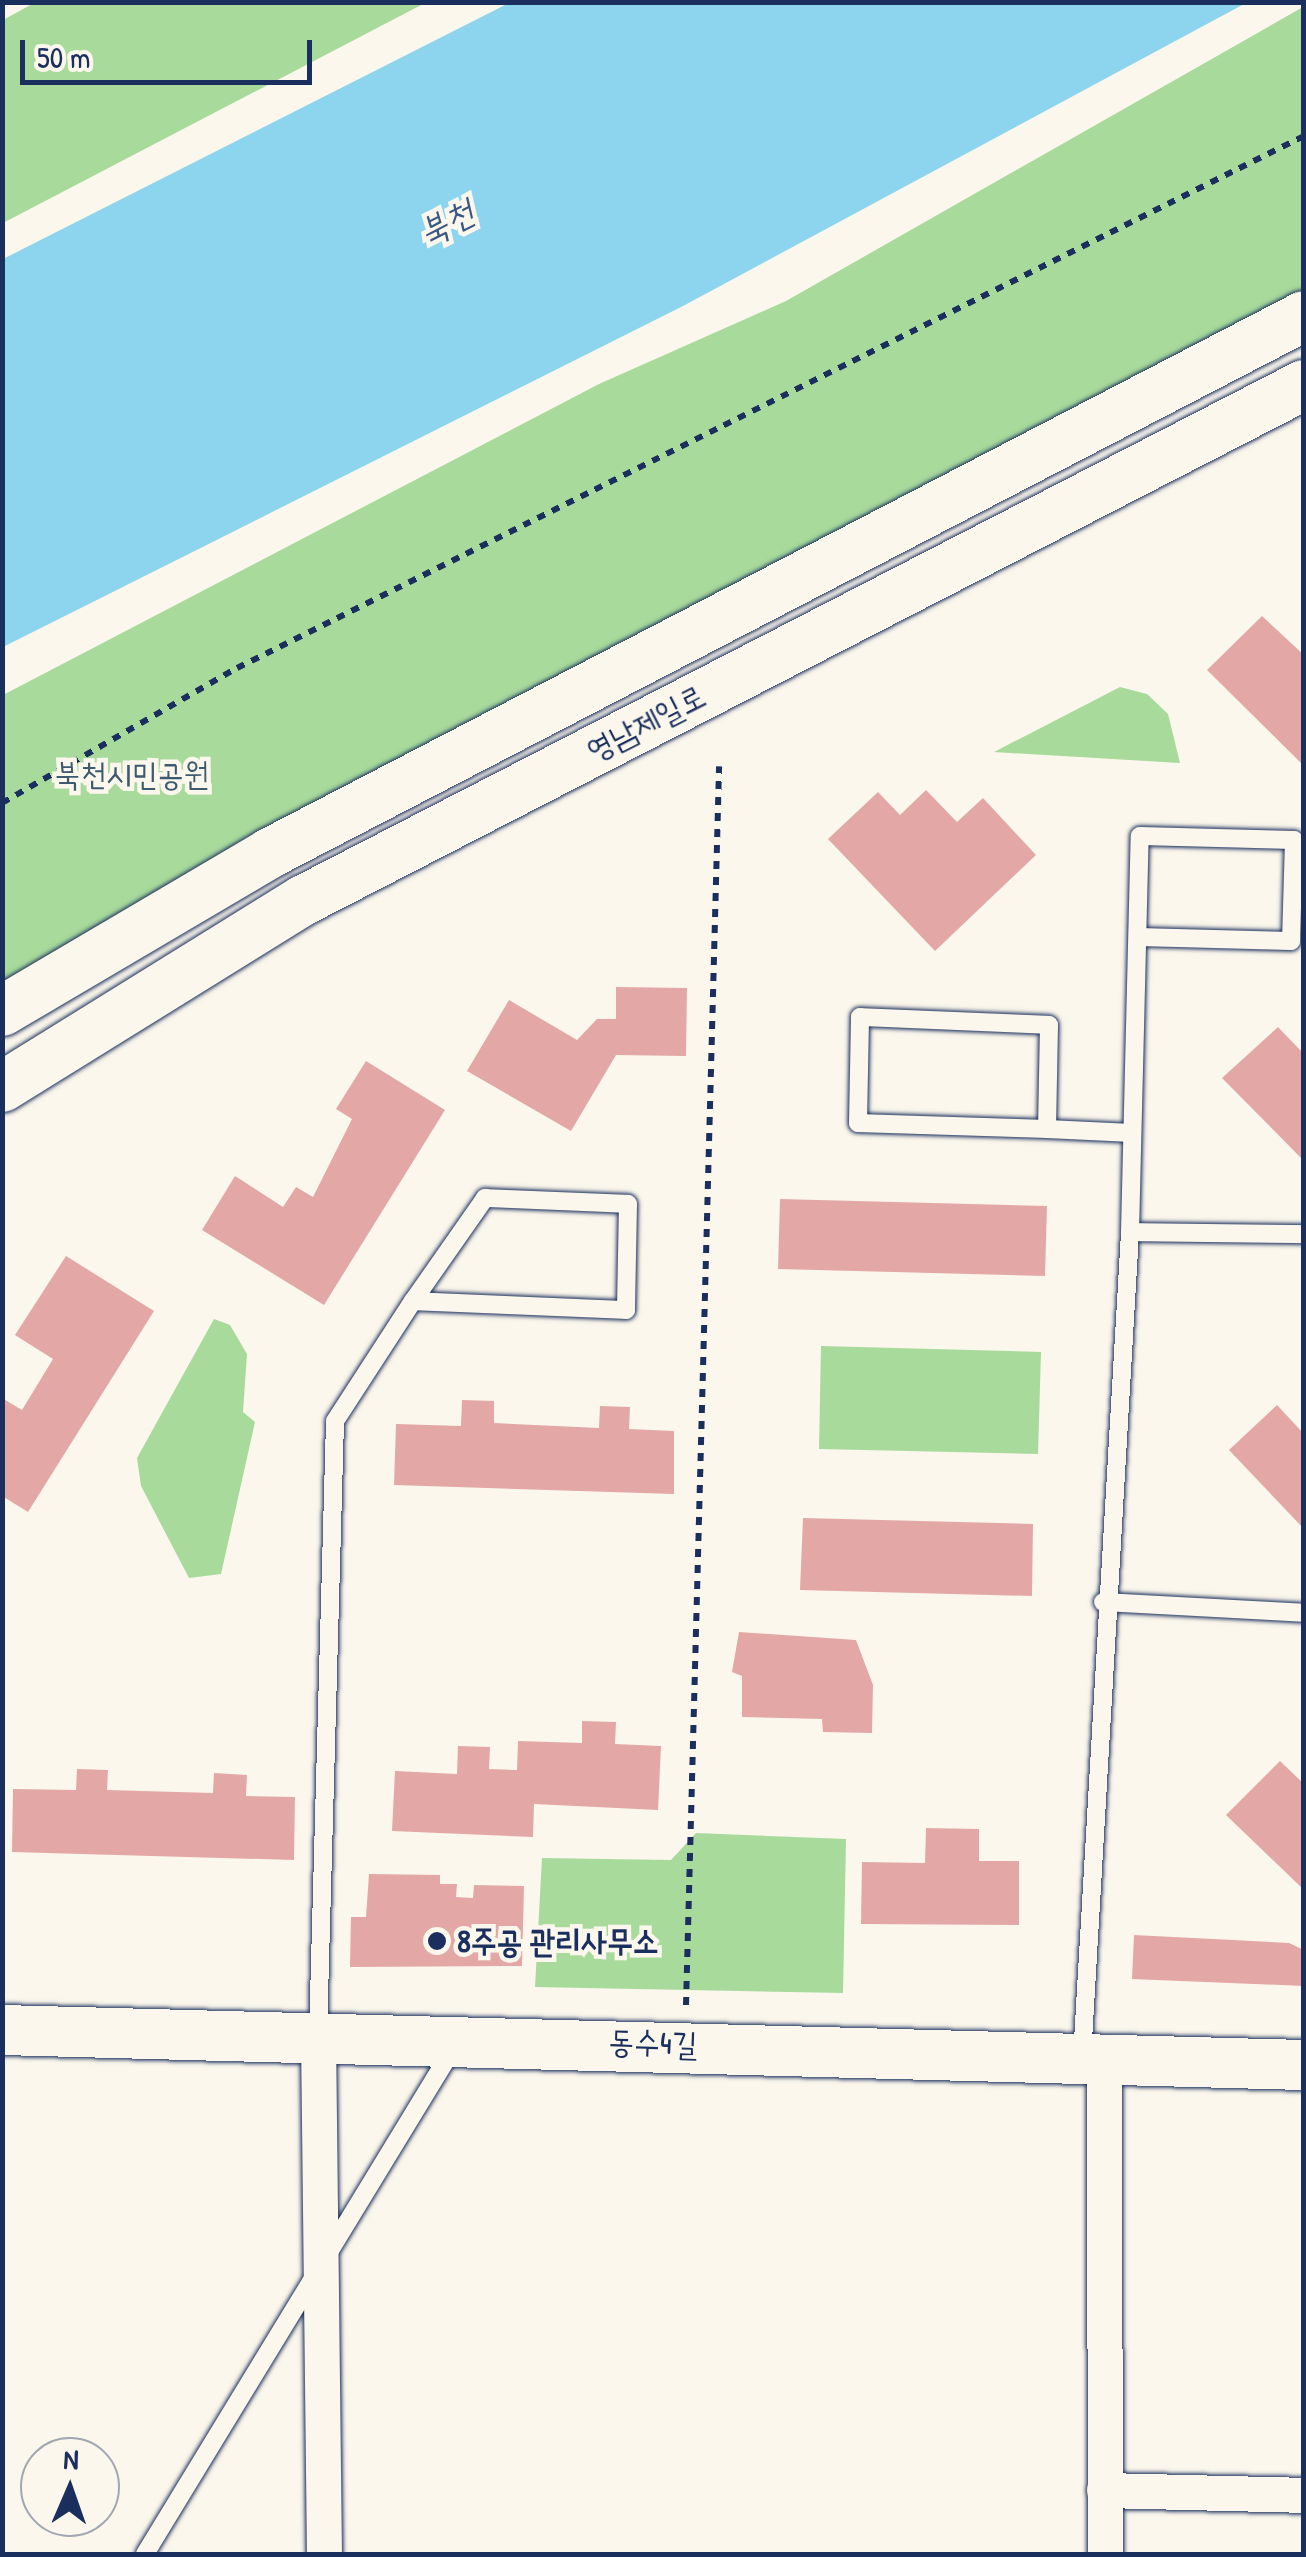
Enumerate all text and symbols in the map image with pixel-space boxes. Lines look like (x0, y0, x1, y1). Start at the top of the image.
scale bar (25, 20, 318, 82)
text: 50 m (37, 37, 90, 77)
water label: 북천 (411, 191, 481, 253)
street label: 영남제일로 (580, 677, 712, 769)
park label: 북천시민공원 (55, 755, 209, 793)
place label: 8주공 관리사무소 (457, 1922, 658, 1960)
marker: 8주공 관리사무소 (426, 1930, 448, 1952)
street label: 동수4길 (608, 2022, 698, 2064)
north arrow (20, 2437, 120, 2537)
text: N (63, 2440, 79, 2478)

